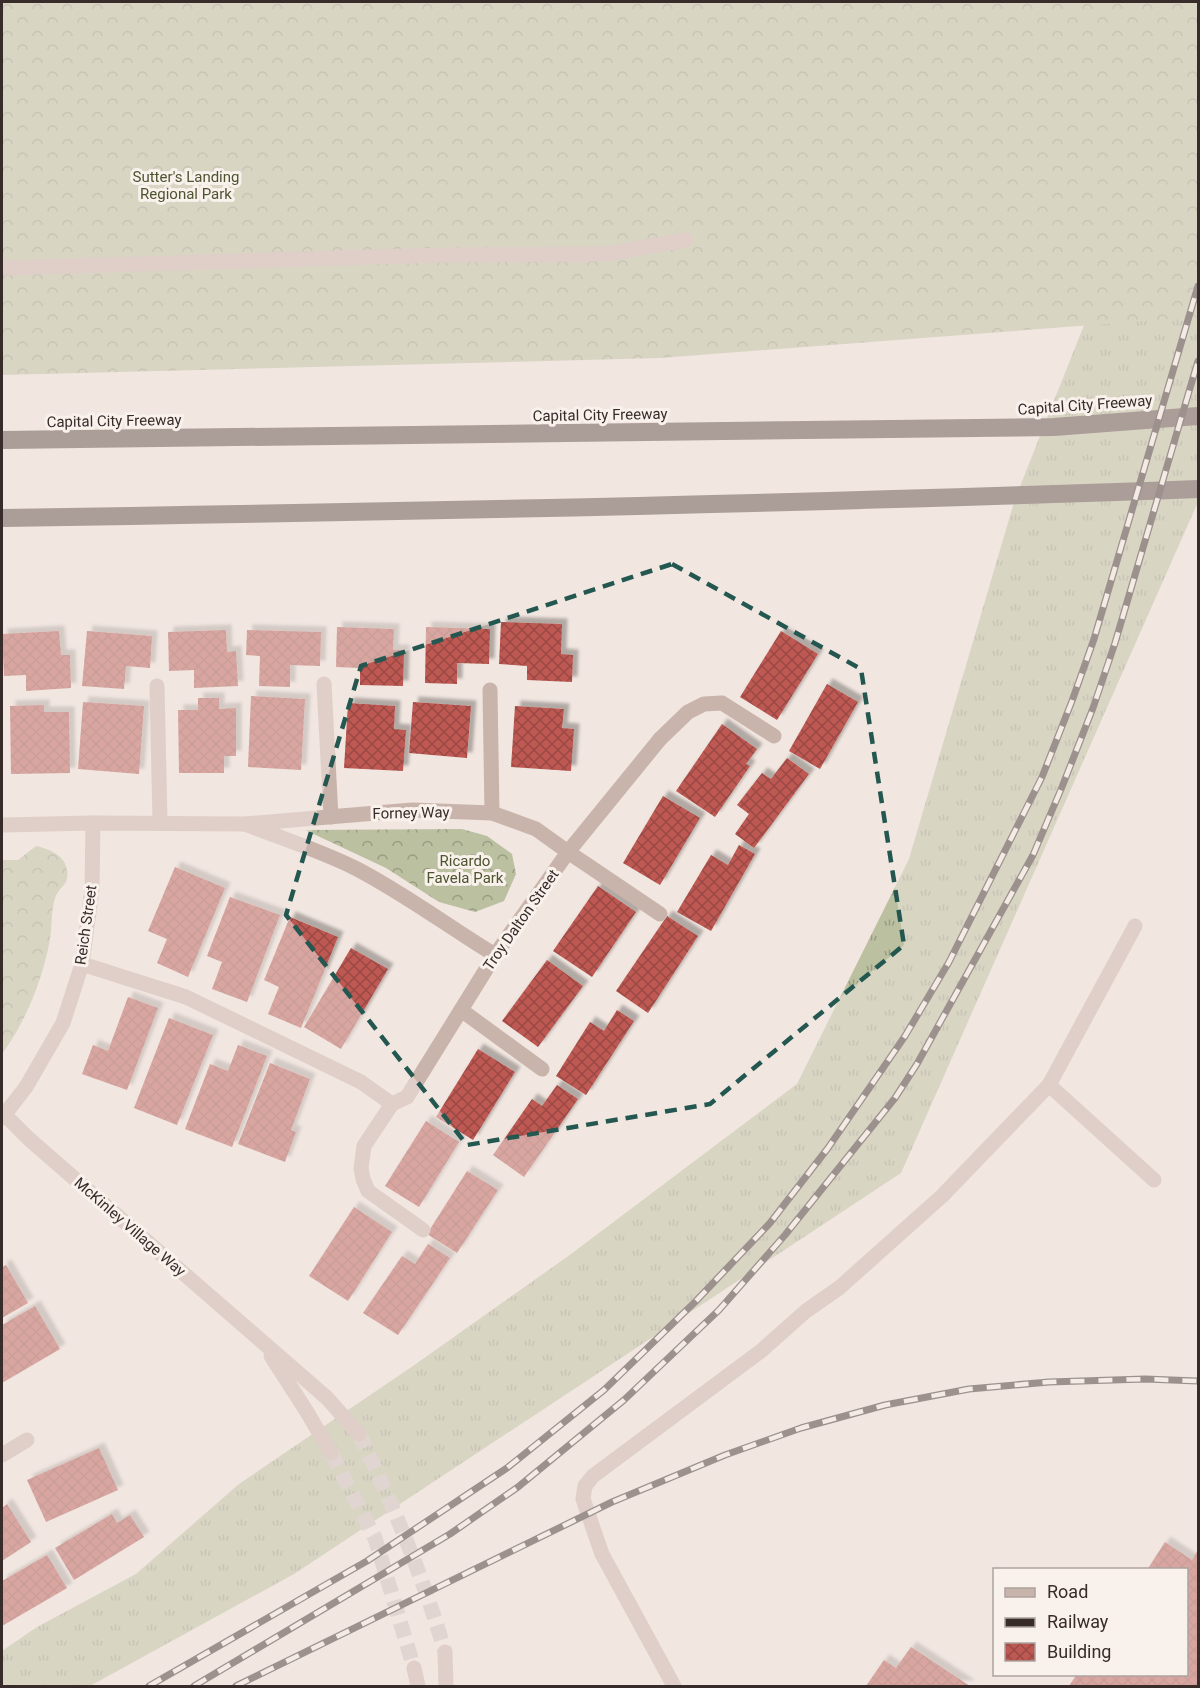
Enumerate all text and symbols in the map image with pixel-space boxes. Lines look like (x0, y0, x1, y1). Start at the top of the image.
park label: Sutter's Landing Regional Park (133, 168, 239, 203)
street label: Capital City Freeway (1017, 391, 1153, 419)
street label: Capital City Freeway (532, 405, 668, 425)
street label: Capital City Freeway (46, 411, 182, 431)
street label: Forney Way (372, 803, 450, 823)
park label: Ricardo Favela Park (427, 852, 504, 887)
street label: Troy Dalton Street (479, 866, 563, 974)
street label: Reich Street (72, 884, 101, 966)
street label: McKinley Village Way (71, 1174, 189, 1280)
legend (993, 1568, 1188, 1676)
text: Road (1047, 1581, 1088, 1602)
text: Railway (1047, 1611, 1109, 1632)
text: Building (1047, 1641, 1111, 1662)

